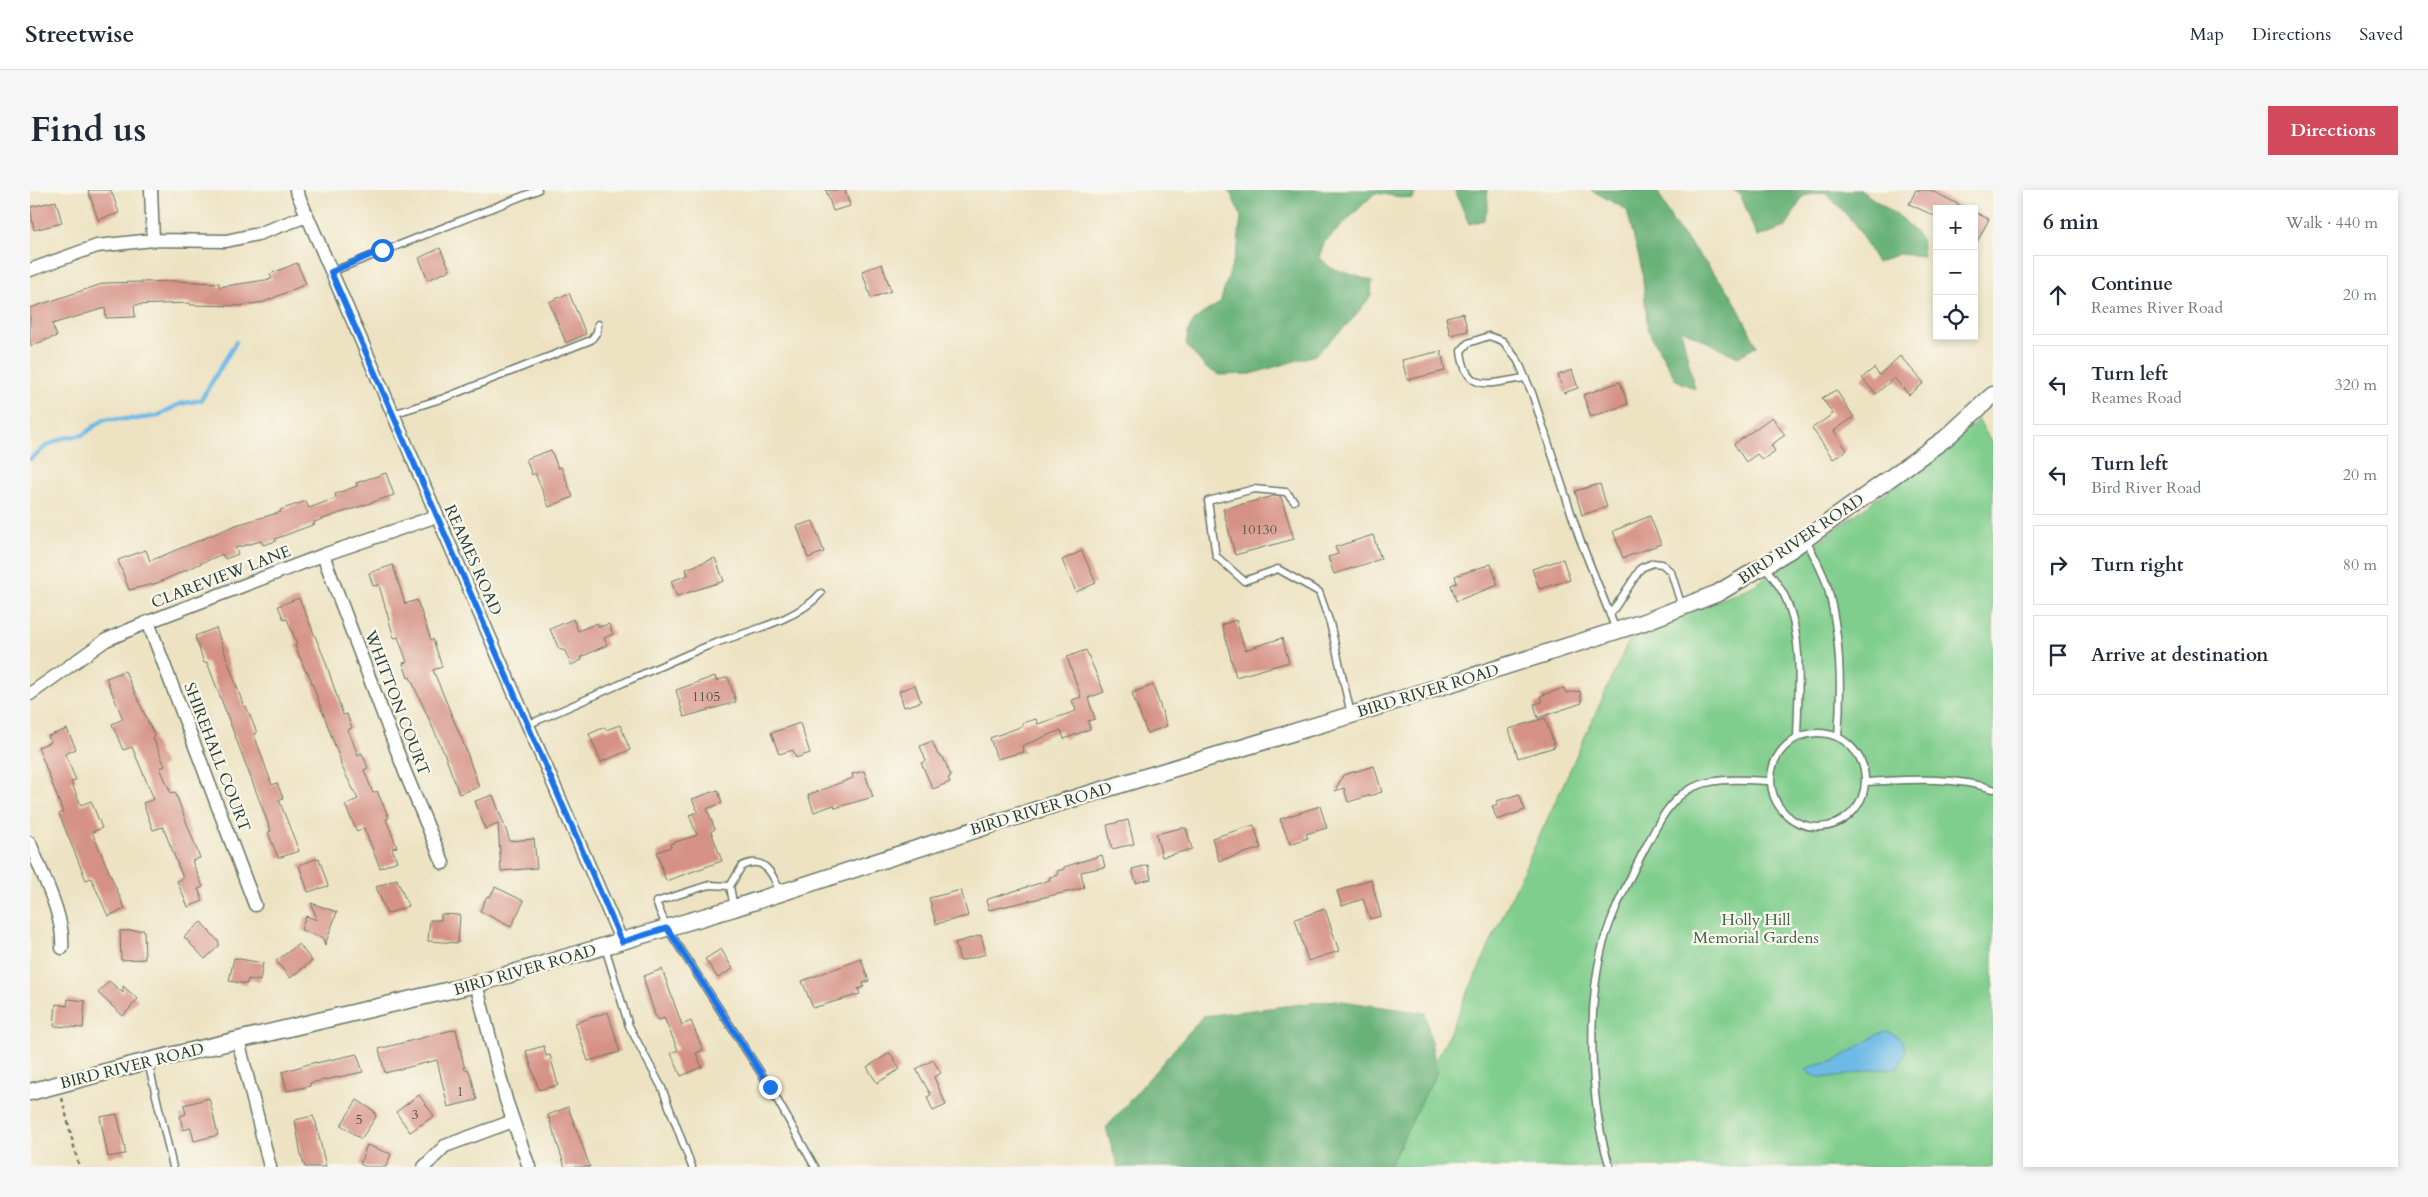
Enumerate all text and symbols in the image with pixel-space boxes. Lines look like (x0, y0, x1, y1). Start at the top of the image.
text: Streetwise (25, 18, 134, 51)
text: Map (2190, 22, 2224, 47)
text: Directions (2252, 22, 2331, 47)
text: Saved (2359, 22, 2403, 47)
text: Find us (30, 106, 146, 154)
button: Directions (2268, 106, 2398, 155)
map controls (1933, 205, 1978, 340)
button: + (1933, 205, 1978, 250)
text: 6 min (2043, 208, 2099, 237)
text: Walk · 440 m (2286, 212, 2378, 234)
route start (371, 239, 394, 262)
button: − (1933, 250, 1978, 295)
text: Continue (2091, 271, 2173, 297)
icon: ahead (2044, 281, 2072, 309)
text: 20 m (2343, 284, 2377, 306)
button: locate (1933, 295, 1978, 340)
text: Reames River Road (2091, 297, 2223, 319)
text: Turn left (2091, 361, 2168, 387)
icon: left (2044, 371, 2072, 399)
text: 320 m (2335, 374, 2377, 396)
text: Reames Road (2091, 387, 2182, 409)
text: Turn left (2091, 451, 2168, 477)
icon: left (2044, 461, 2072, 489)
text: 20 m (2343, 464, 2377, 486)
text: Bird River Road (2091, 477, 2201, 499)
street label: BIRD RIVER ROAD (1734, 489, 1868, 589)
street label: REAMES ROAD (439, 501, 507, 619)
house number: 10130 (1241, 520, 1277, 539)
street label: CLAREVIEW LANE (148, 540, 294, 614)
icon: right (2044, 551, 2072, 579)
text: Turn right (2091, 552, 2183, 578)
text: 80 m (2343, 554, 2377, 576)
street label: WHITTON COURT (359, 626, 435, 779)
icon: arrive (2044, 641, 2072, 669)
text: Arrive at destination (2091, 642, 2268, 668)
street label: BIRD RIVER ROAD (1354, 659, 1502, 723)
street label: SHIREHALL COURT (178, 679, 256, 835)
house number: 1105 (692, 687, 720, 706)
street label: BIRD RIVER ROAD (967, 777, 1115, 841)
park label: Holly Hill Memorial Gardens (1693, 909, 1819, 949)
street label: BIRD RIVER ROAD (451, 939, 599, 1001)
street label: BIRD RIVER ROAD (58, 1037, 206, 1095)
route end (759, 1076, 782, 1099)
house number: 1 (456, 1082, 464, 1101)
house number: 3 (411, 1105, 419, 1124)
house number: 5 (355, 1110, 363, 1129)

